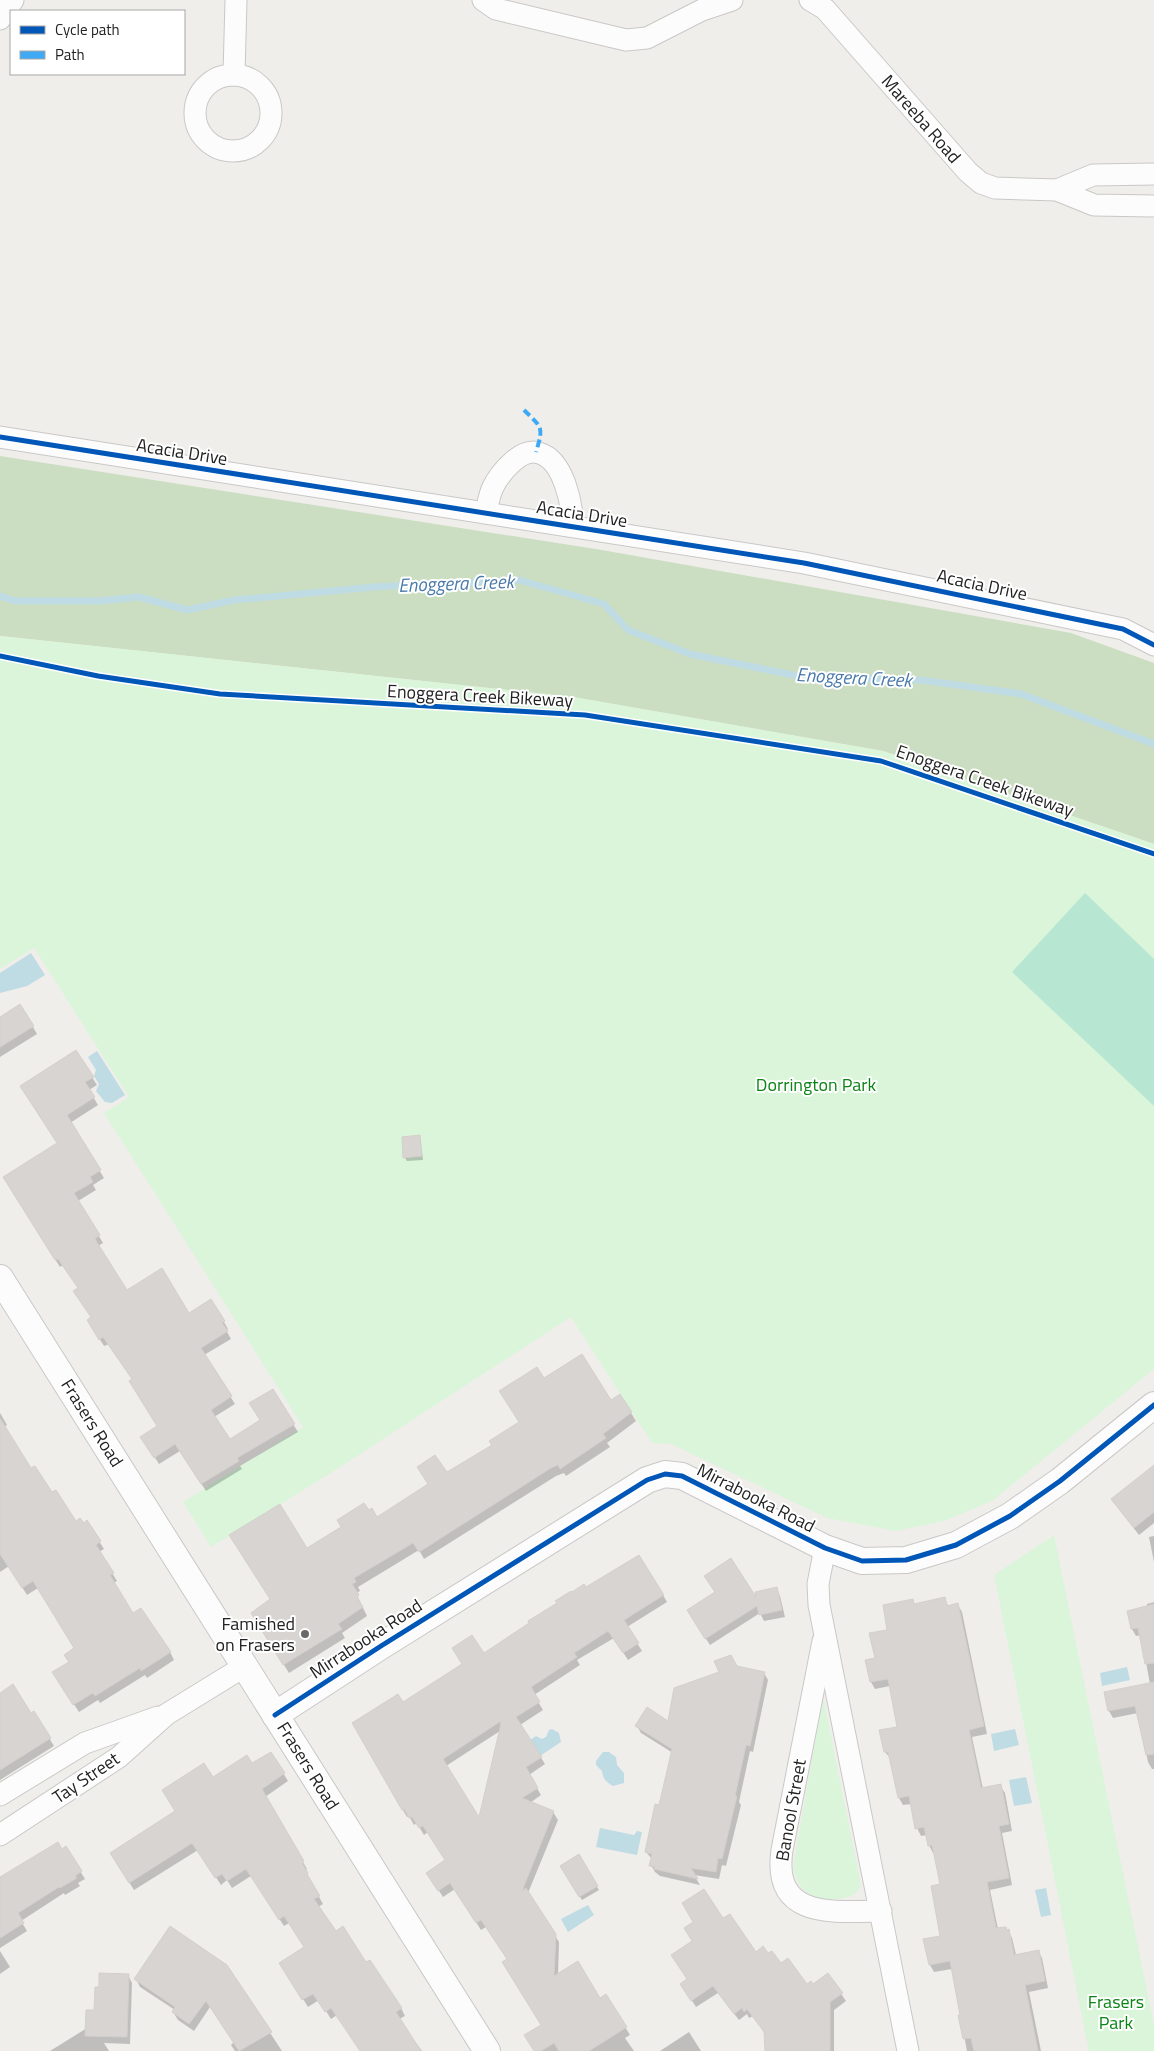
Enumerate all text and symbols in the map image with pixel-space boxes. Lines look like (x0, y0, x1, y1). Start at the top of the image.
legend (10, 10, 185, 75)
text: Cycle path (55, 18, 120, 41)
text: Path (55, 43, 85, 66)
street label: Mareeba Road (875, 68, 968, 169)
street label: Acacia Drive (135, 431, 229, 472)
street label: Acacia Drive (535, 493, 629, 534)
street label: Acacia Drive (934, 562, 1030, 607)
water label: Enoggera Creek (398, 566, 517, 599)
water label: Enoggera Creek (795, 659, 915, 694)
street label: Enoggera Creek Bikeway (386, 677, 574, 714)
street label: Enoggera Creek Bikeway (893, 737, 1078, 824)
park label: Dorrington Park (756, 1071, 877, 1098)
street label: Frasers Road (55, 1373, 130, 1472)
street label: Mirrabooka Road (692, 1456, 820, 1539)
street label: Mirrabooka Road (304, 1592, 427, 1685)
place label: Famished on Frasers (215, 1610, 295, 1658)
marker: Famished on Frasers (299, 1628, 311, 1640)
street label: Frasers Road (271, 1716, 346, 1815)
street label: Tay Street (47, 1745, 125, 1810)
street label: Banool Street (768, 1756, 813, 1863)
park label: Frasers Park (1088, 1988, 1144, 2036)

